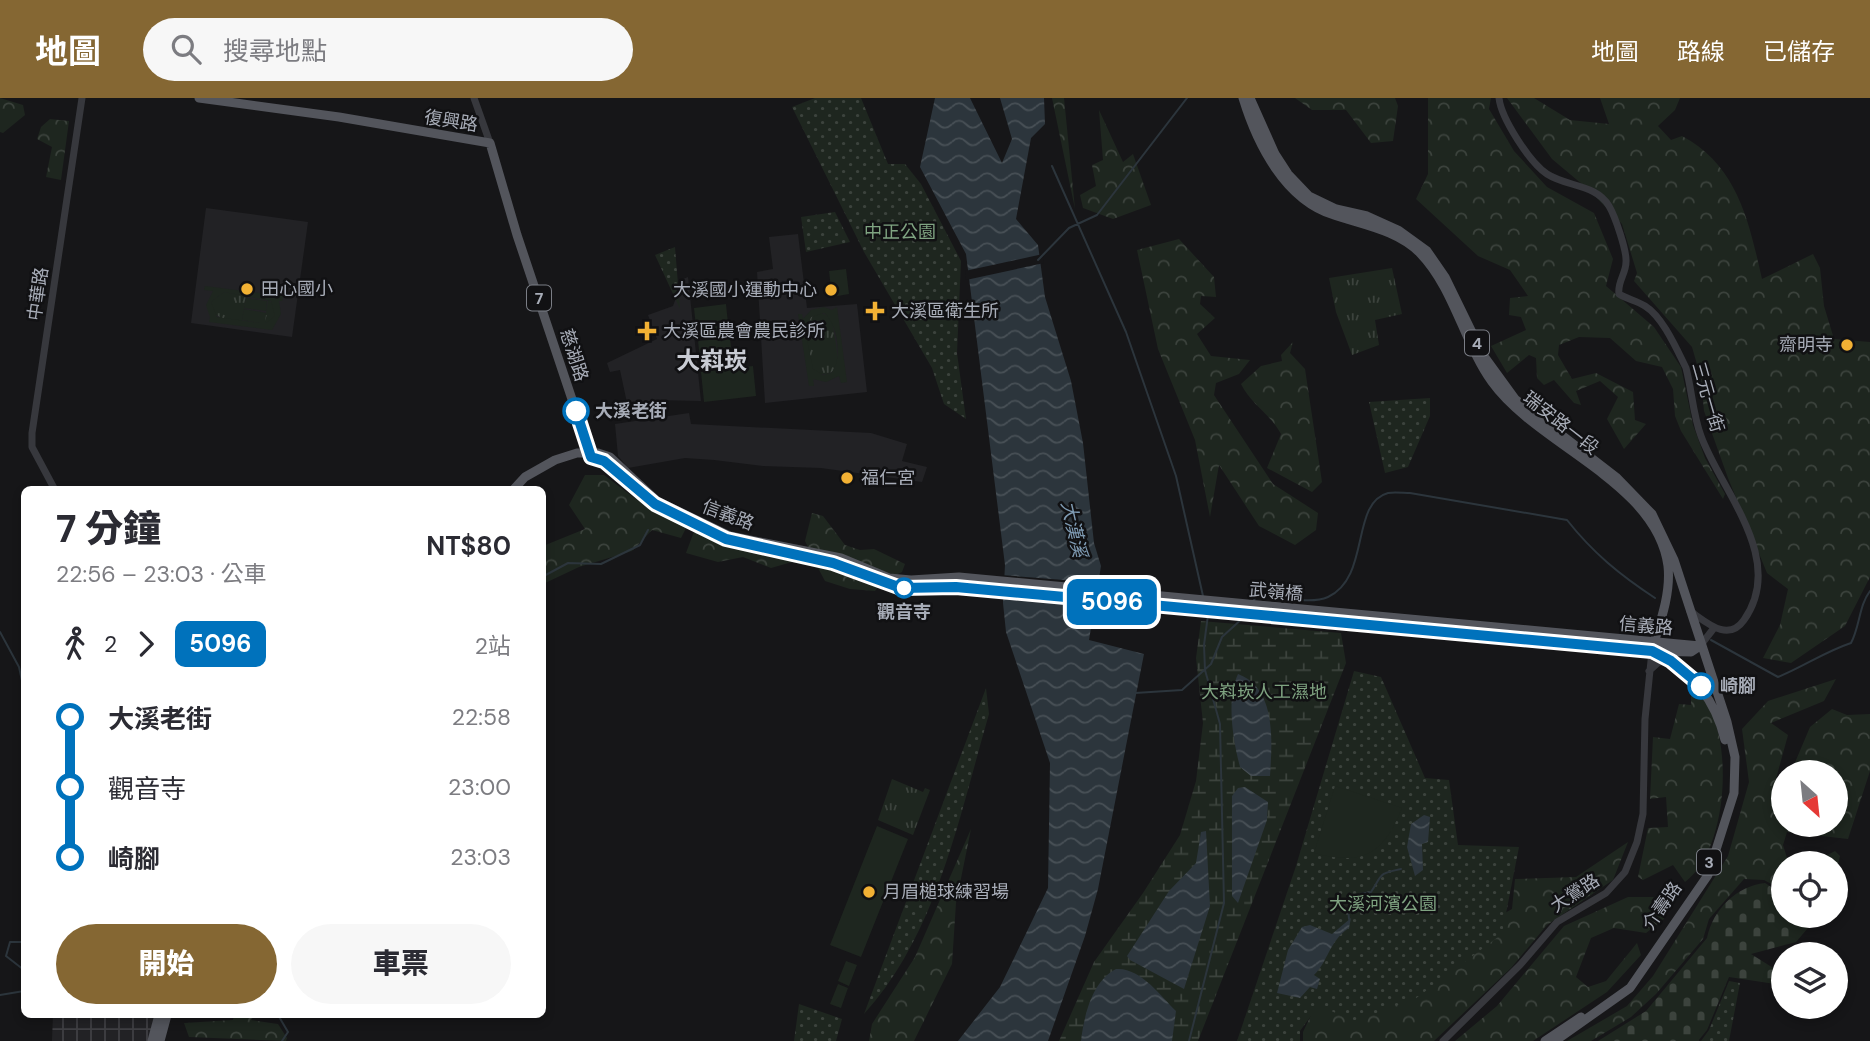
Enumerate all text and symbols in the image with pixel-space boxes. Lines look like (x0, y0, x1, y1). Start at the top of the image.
search box (143, 18, 633, 81)
text: 地圖 (35, 30, 101, 73)
icon: search (167, 30, 205, 68)
text: 搜尋地點 (223, 34, 327, 68)
text: 地圖 (1591, 36, 1639, 67)
text: 路線 (1677, 36, 1725, 67)
text: 已儲存 (1763, 36, 1835, 67)
street label: 復興路 (422, 105, 480, 137)
park label: 中正公園 (864, 220, 936, 244)
street label: 中華路 (22, 266, 54, 322)
place label: 田心國小 (261, 277, 333, 301)
place label: 大溪國小運動中心 (673, 278, 817, 302)
marker: 田心國小 (239, 281, 255, 297)
marker: 大溪國小運動中心 (823, 282, 839, 298)
road number: 7 (527, 286, 551, 310)
place label: 大溪區衛生所 (891, 299, 999, 323)
marker: 大溪區衛生所 (865, 301, 885, 321)
place label: 大溪區農會農民診所 (663, 319, 825, 343)
marker: 大溪區農會農民診所 (637, 321, 657, 341)
street label: 慈湖路 (554, 326, 594, 384)
road number: 4 (1465, 330, 1489, 356)
place label: 齋明寺 (1779, 333, 1833, 357)
marker: 齋明寺 (1839, 337, 1855, 353)
district label: 大嵙崁 (676, 345, 748, 376)
street label: 三元一街 (1687, 359, 1729, 435)
street label: 瑞安路一段 (1518, 386, 1604, 460)
marker: 大溪老街 (563, 398, 589, 424)
place label: 大溪老街 (595, 399, 667, 423)
place label: 福仁宮 (861, 466, 915, 490)
marker: 福仁宮 (839, 470, 855, 486)
street label: 信義路 (698, 494, 758, 536)
water label: 大漢溪 (1055, 498, 1093, 562)
text: 7 分鐘 (56, 504, 161, 554)
text: NT$80 (426, 529, 511, 563)
text: 22:56 – 23:03 · 公車 (56, 559, 267, 589)
marker: 觀音寺 (894, 578, 914, 598)
street label: 武嶺橋 (1248, 578, 1304, 606)
line badge: 5096 (1063, 579, 1161, 625)
text: 5096 (1081, 586, 1143, 617)
place label: 觀音寺 (877, 600, 931, 624)
street label: 信義路 (1618, 612, 1674, 640)
icon: walk (56, 625, 94, 663)
icon: forward (127, 625, 165, 663)
text: 5096 (189, 628, 252, 659)
text: 2 (104, 629, 117, 659)
text: 2站 (475, 631, 511, 661)
marker: 崎腳 (1688, 673, 1714, 699)
place label: 崎腳 (1720, 674, 1756, 698)
park label: 大嵙崁人工濕地 (1201, 680, 1327, 704)
text: 大溪老街 (108, 702, 212, 736)
text: 22:58 (452, 702, 511, 732)
north arrow (1771, 760, 1848, 836)
map controls (1771, 760, 1848, 1019)
text: 觀音寺 (108, 772, 186, 806)
text: 23:00 (448, 772, 511, 802)
text: 崎腳 (108, 842, 160, 876)
text: 23:03 (450, 842, 511, 872)
road number: 3 (1697, 849, 1721, 874)
button: locate (1771, 851, 1848, 928)
street label: 大鶯路 (1546, 868, 1604, 918)
street label: 介壽路 (1637, 877, 1687, 935)
place label: 月眉槌球練習場 (883, 880, 1009, 904)
marker: 月眉槌球練習場 (861, 884, 877, 900)
park label: 大溪河濱公園 (1329, 892, 1437, 916)
button: 開始 (56, 924, 277, 1004)
button: 車票 (291, 924, 511, 1004)
button: layers (1771, 942, 1848, 1019)

